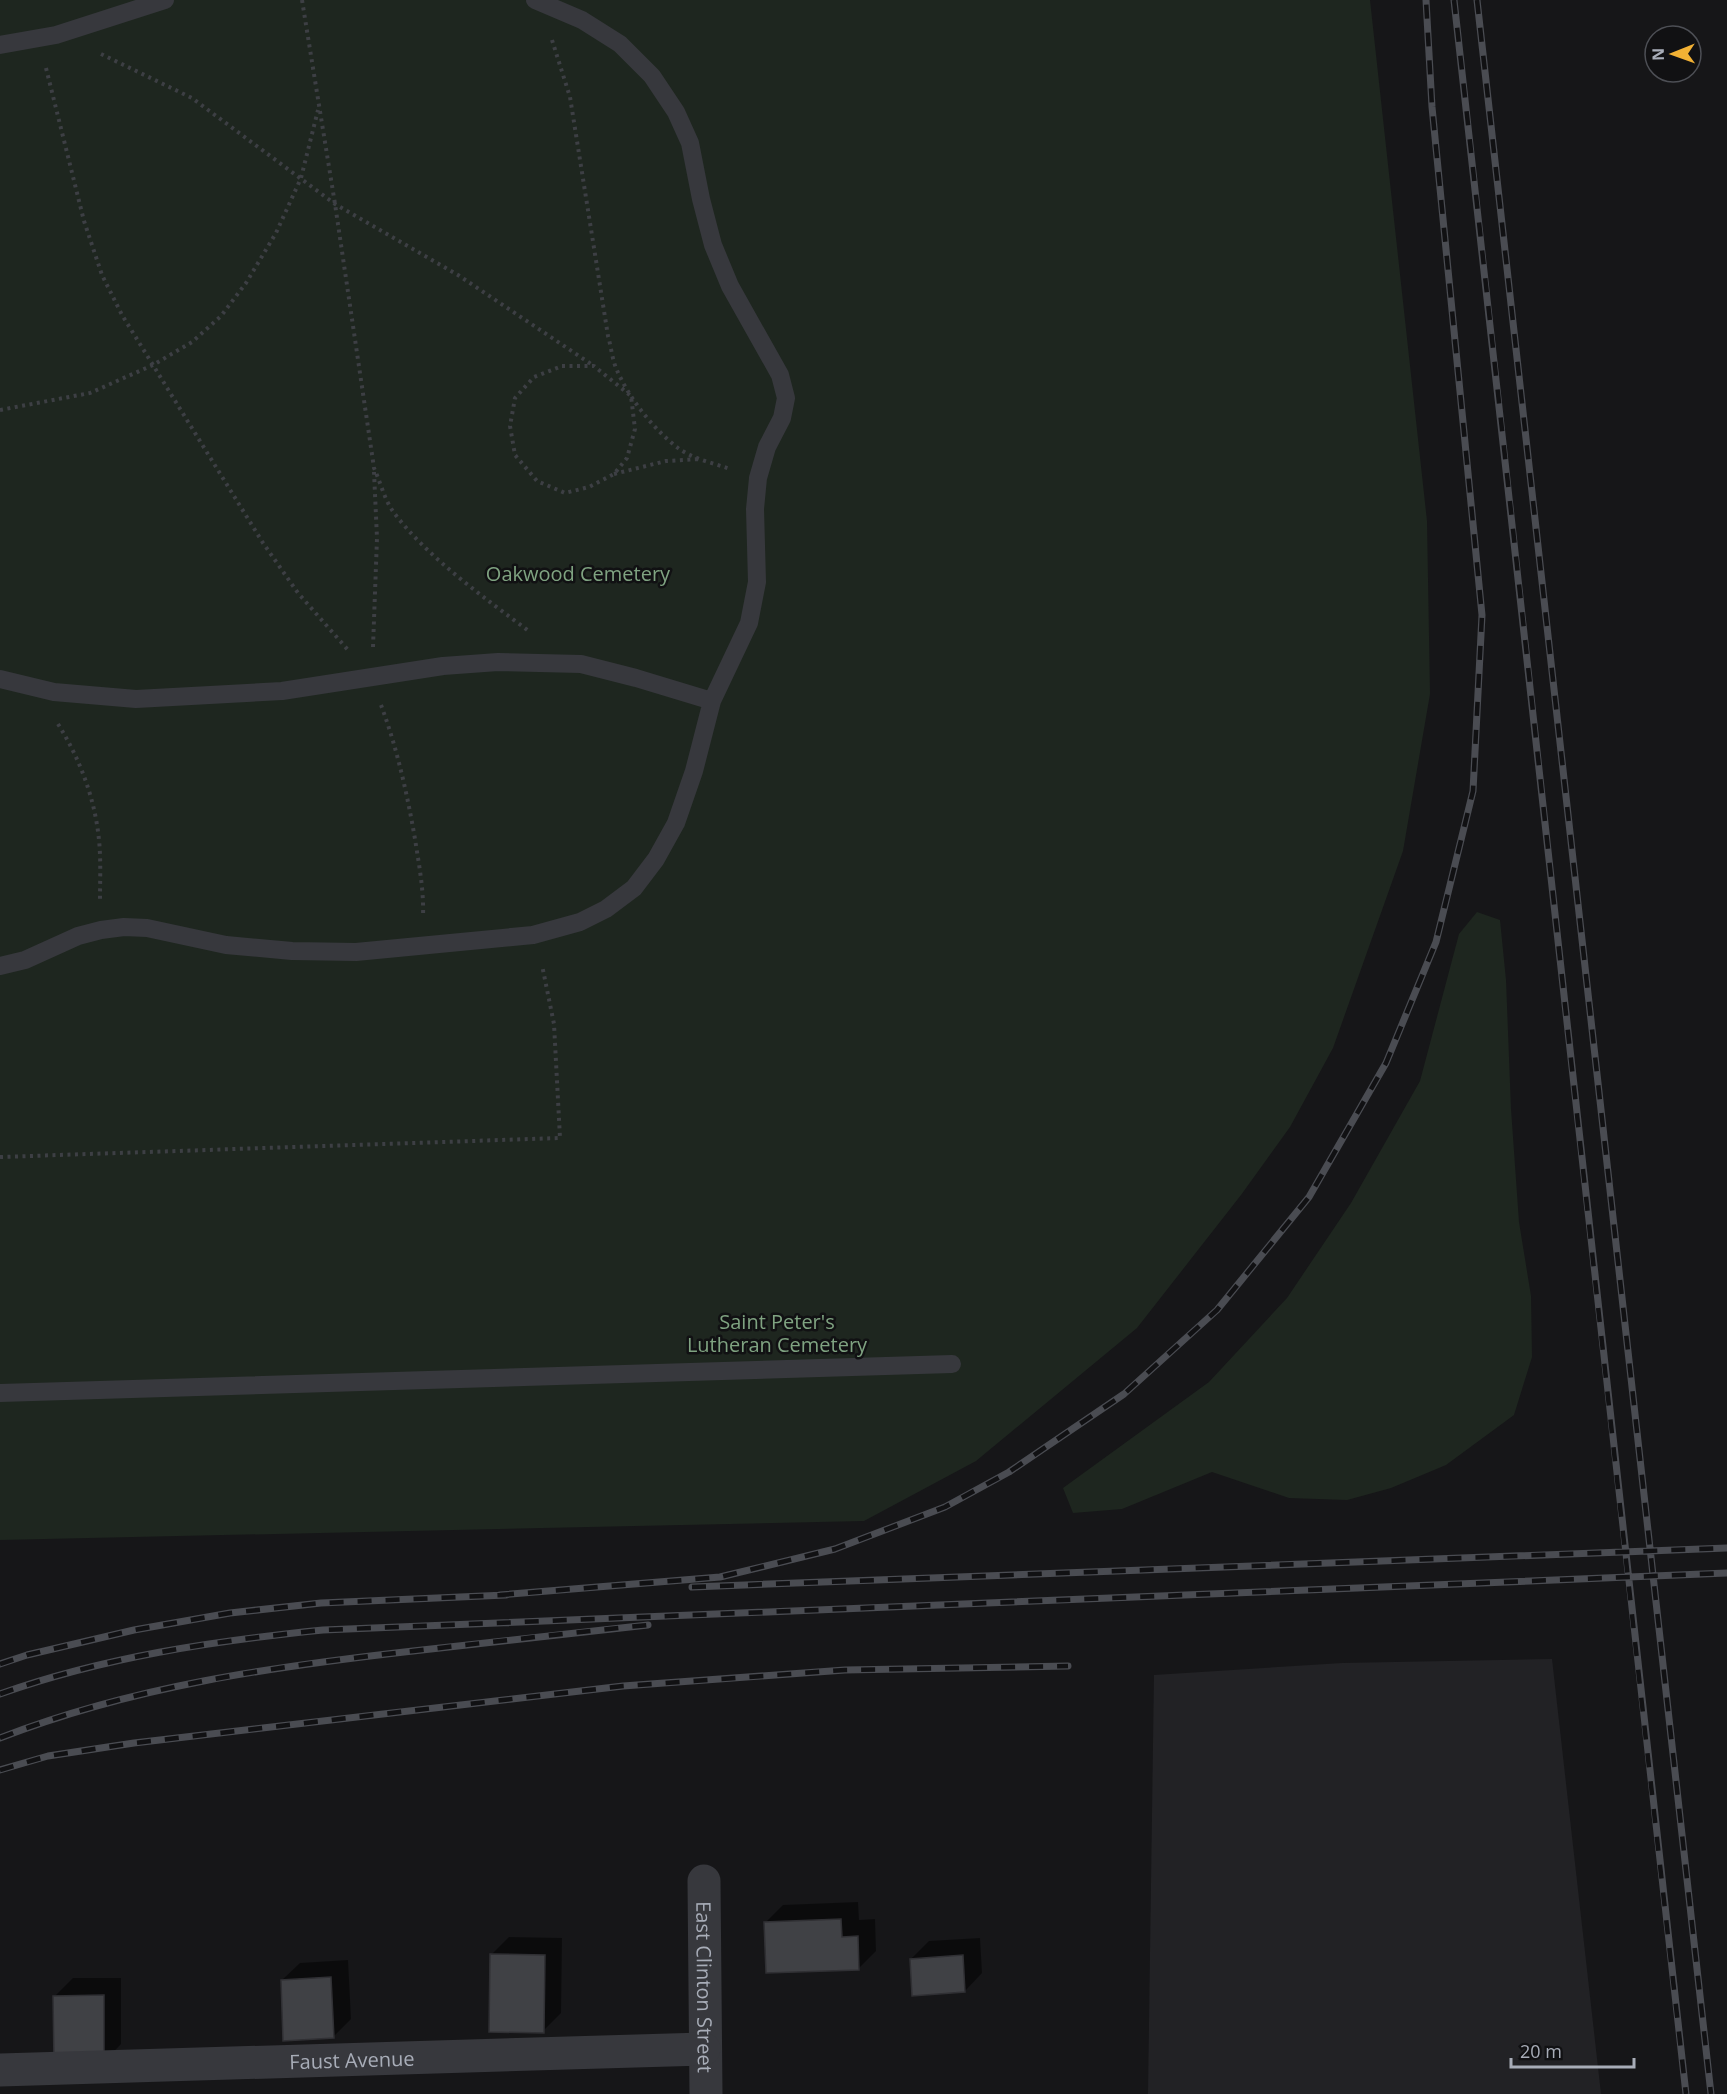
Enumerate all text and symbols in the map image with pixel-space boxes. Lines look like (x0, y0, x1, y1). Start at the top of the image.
north arrow (1643, 24, 1703, 84)
text: N (1647, 48, 1669, 61)
park label: Oakwood Cemetery (486, 560, 671, 587)
park label: Saint Peter's Lutheran Cemetery (687, 1308, 868, 1358)
street label: East Clinton Street (691, 1901, 719, 2073)
scale bar (1511, 2031, 1634, 2069)
text: 20 m (1520, 2039, 1562, 2063)
street label: Faust Avenue (289, 2044, 415, 2075)

